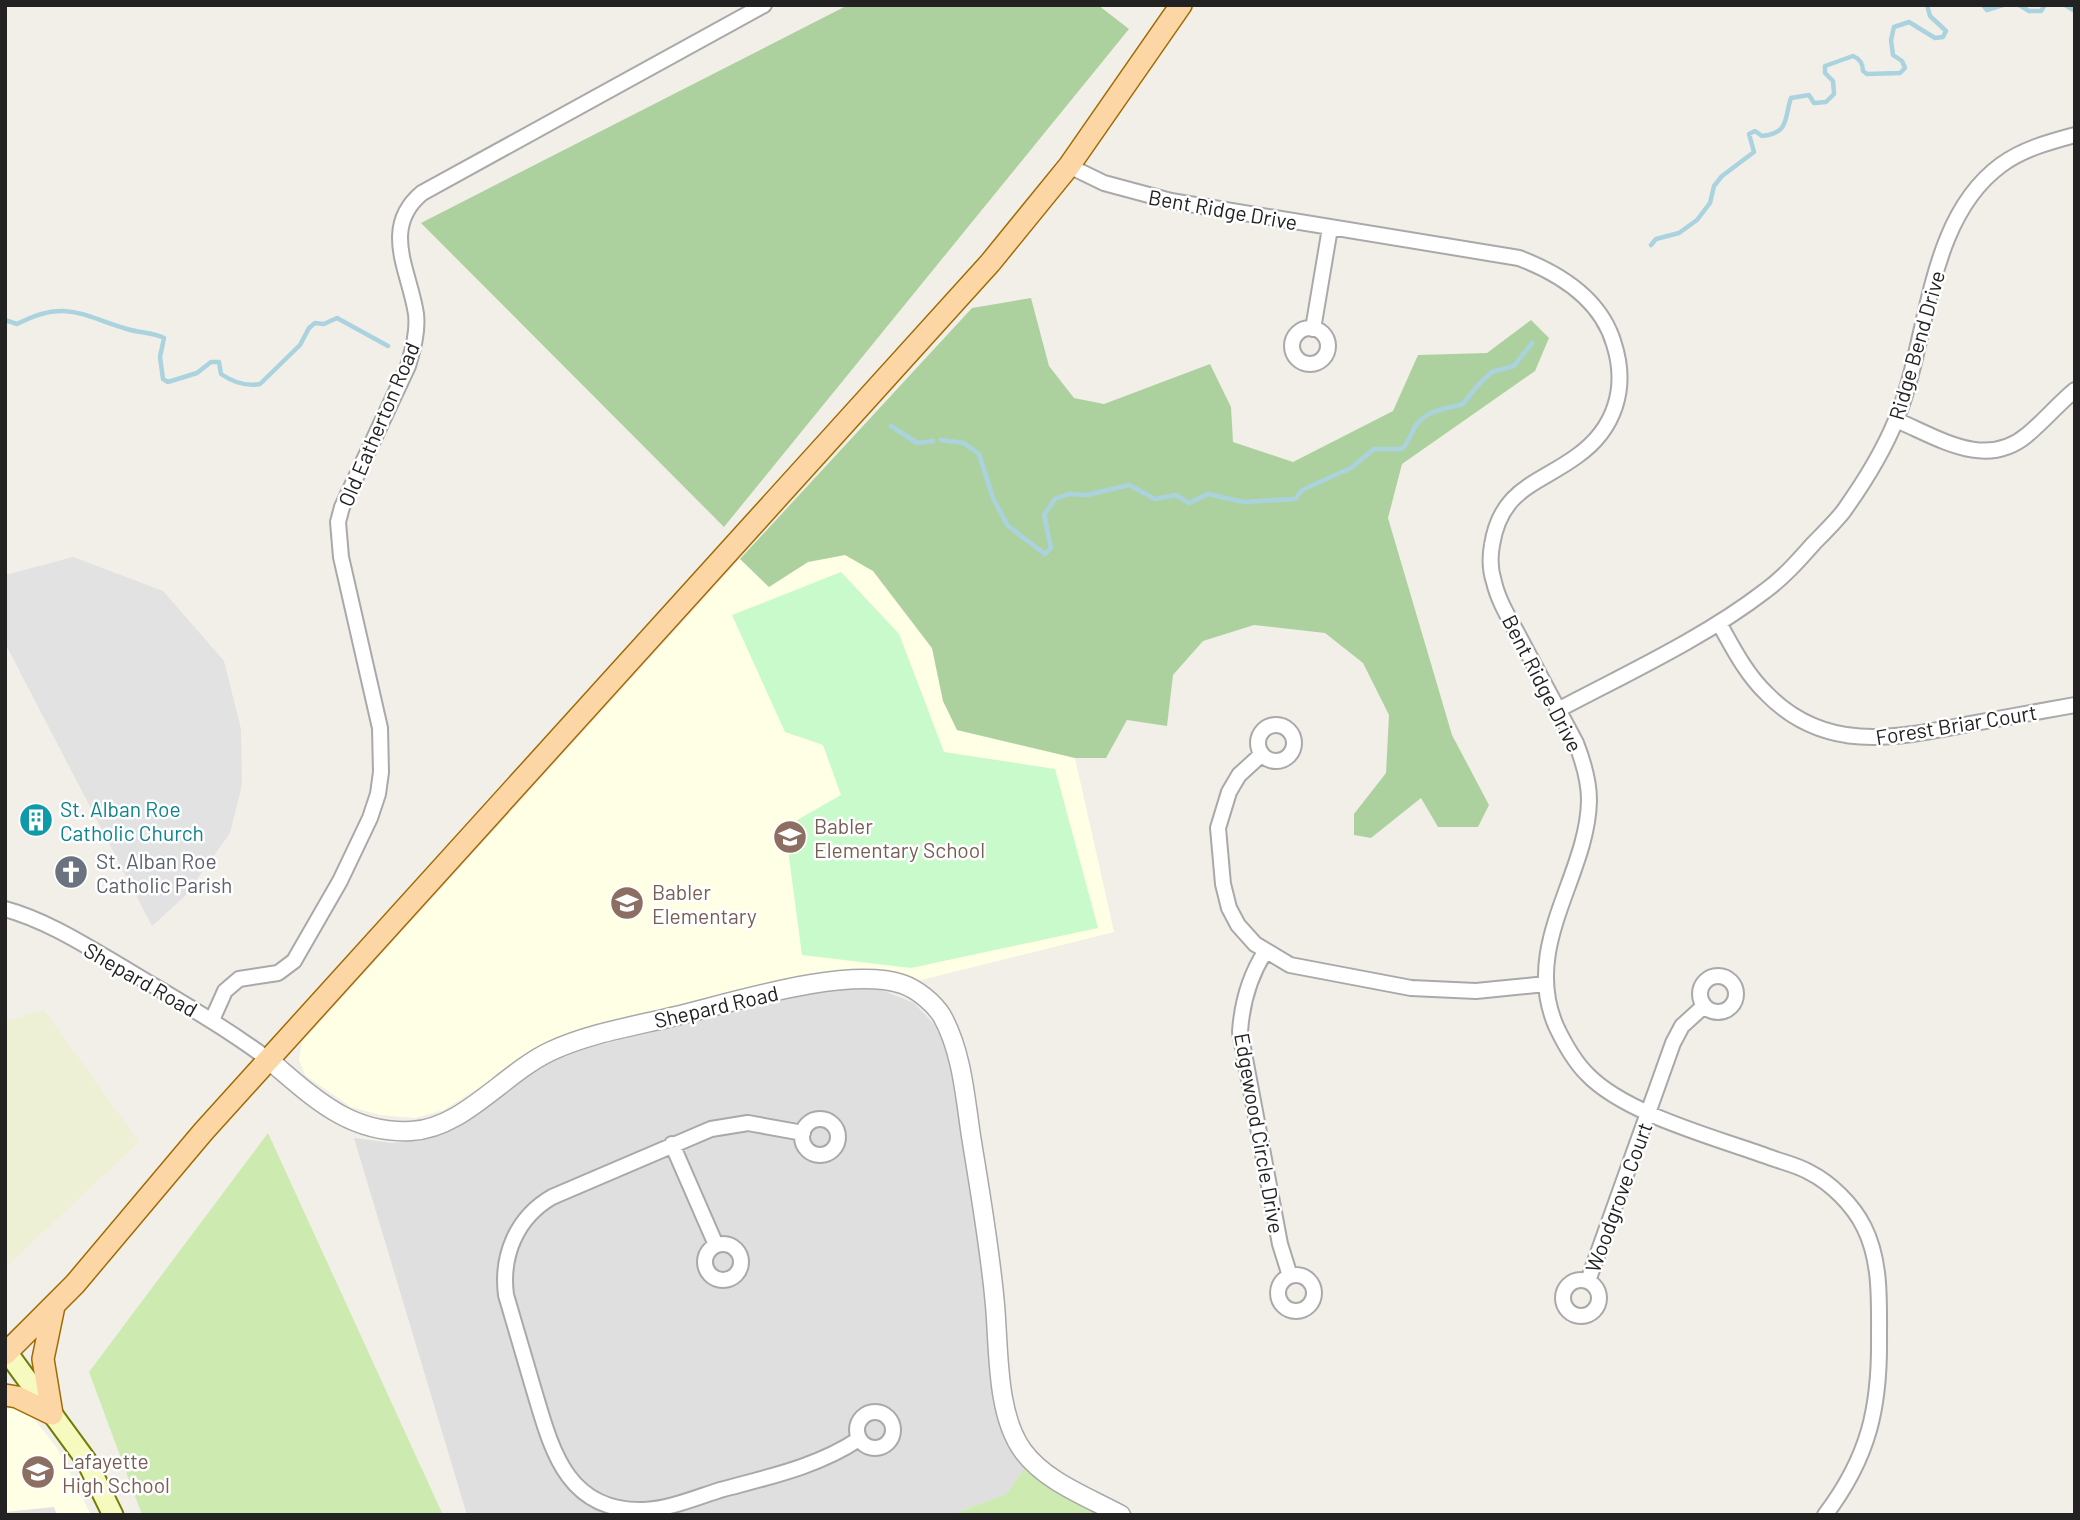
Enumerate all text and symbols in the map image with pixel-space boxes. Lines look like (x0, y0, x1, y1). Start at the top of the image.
street label: Bent Ridge Drive (1147, 184, 1299, 234)
street label: Ridge Bend Drive (1883, 267, 1949, 423)
street label: Old Eatherton Road (332, 338, 424, 510)
street label: Bent Ridge Drive (1498, 610, 1588, 756)
street label: Forest Briar Court (1874, 699, 2038, 749)
place label: St. Alban Roe Catholic Church (60, 796, 204, 845)
building icon: St. Alban Roe Catholic Church (17, 801, 55, 839)
place label: Babler Elementary School (814, 813, 985, 862)
school or university icon: Babler Elementary School (771, 818, 809, 856)
place label: St. Alban Roe Catholic Parish (96, 848, 232, 897)
church icon: St. Alban Roe Catholic Parish (52, 853, 90, 891)
place label: Babler Elementary (652, 879, 757, 928)
school or university icon: Babler Elementary (608, 884, 646, 922)
street label: Shepard Road (80, 937, 202, 1021)
street label: Shepard Road (652, 980, 780, 1032)
street label: Edgewood Circle Drive (1230, 1031, 1290, 1235)
street label: Woodgrove Court (1579, 1119, 1657, 1275)
place label: Lafayette High School (62, 1448, 170, 1497)
school or university icon: Lafayette High School (19, 1453, 57, 1491)

